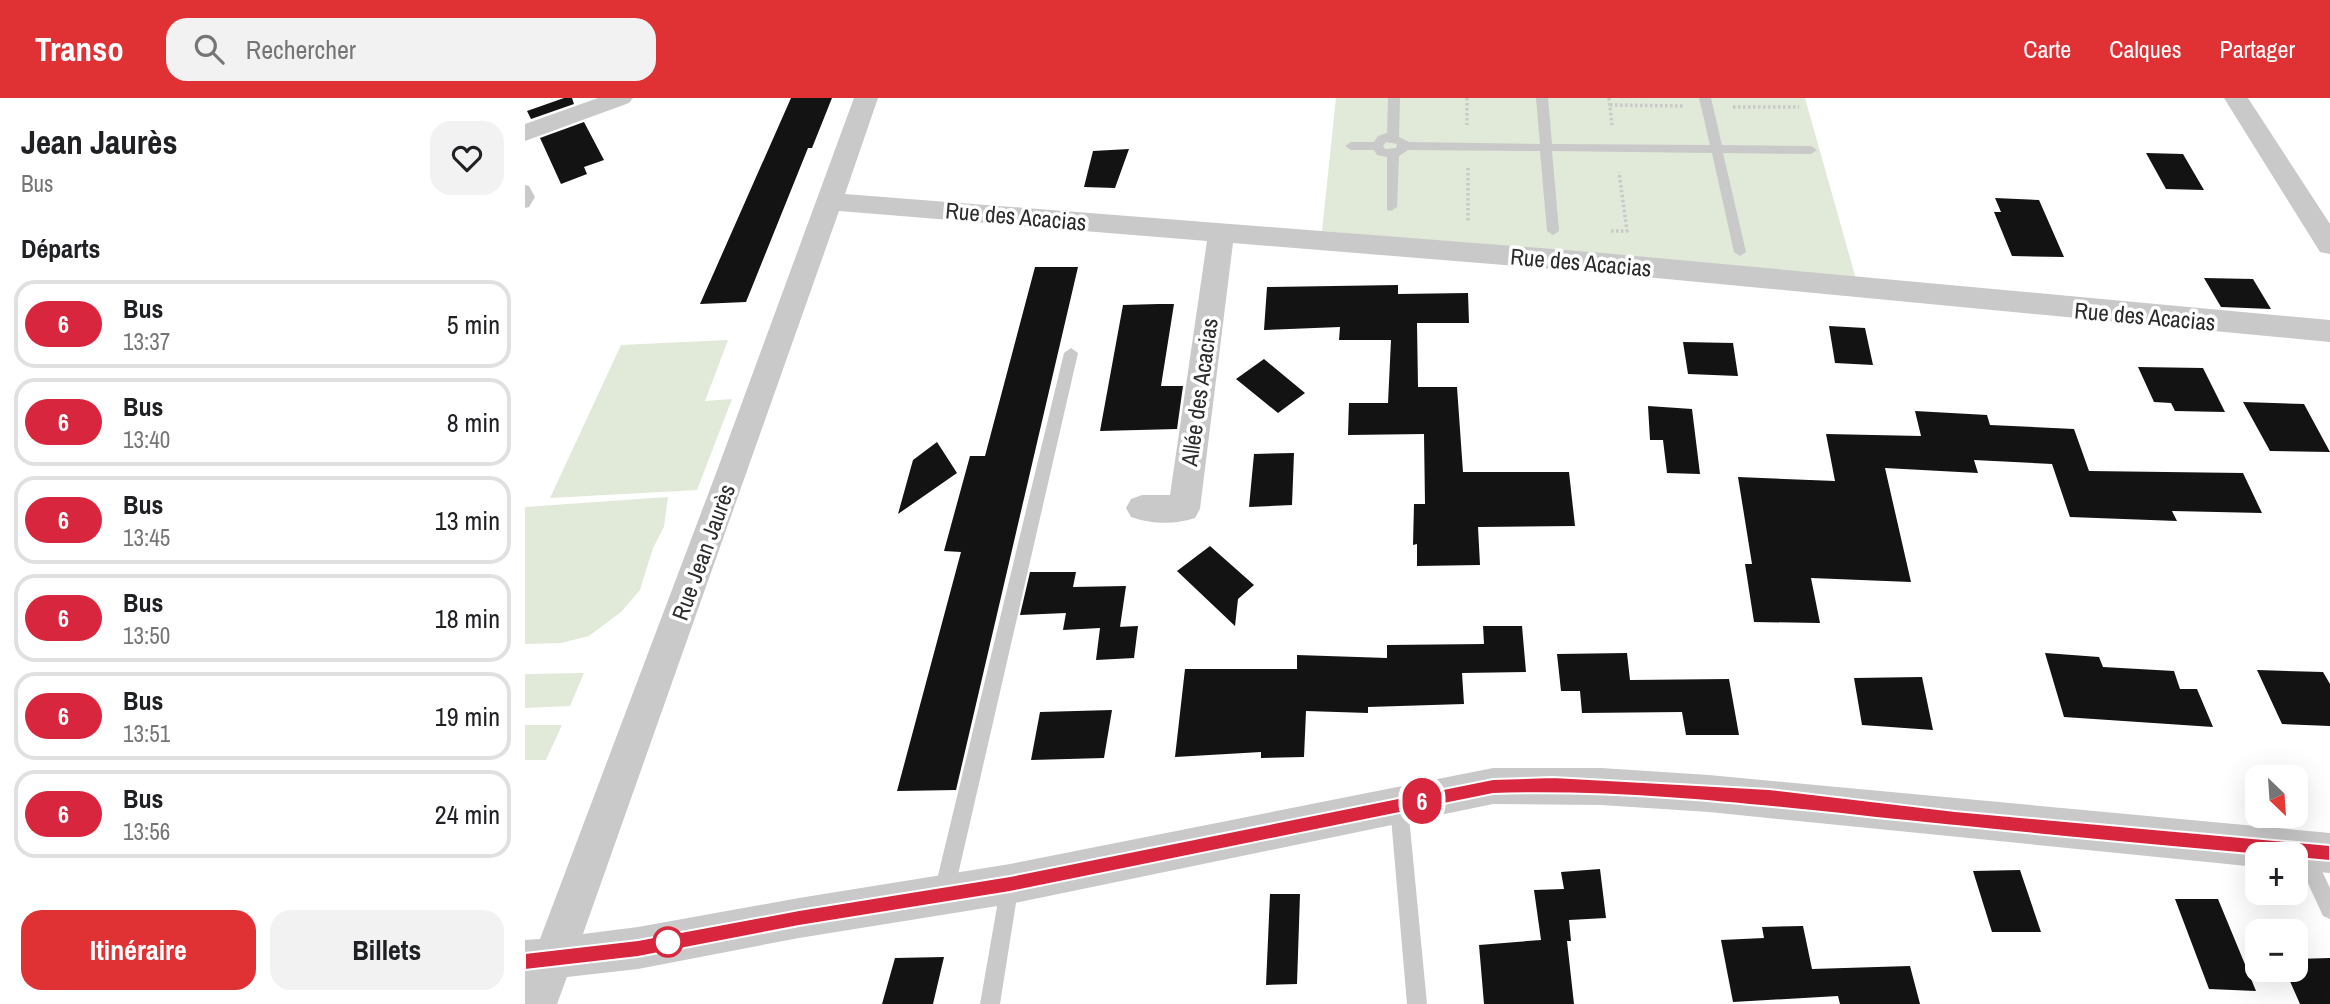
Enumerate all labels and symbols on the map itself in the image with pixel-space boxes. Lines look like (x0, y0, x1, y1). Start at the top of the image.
street label: Rue des Acacias (944, 194, 1088, 238)
street label: Rue des Acacias (1509, 240, 1653, 284)
street label: Rue des Acacias (2073, 294, 2217, 338)
street label: Allée des Acacias (1173, 316, 1225, 469)
street label: Rue Jean Jaurès (664, 480, 742, 624)
north arrow (2245, 765, 2308, 828)
line badge: 6 (1399, 778, 1445, 824)
unlabelled marker (653, 927, 683, 957)

